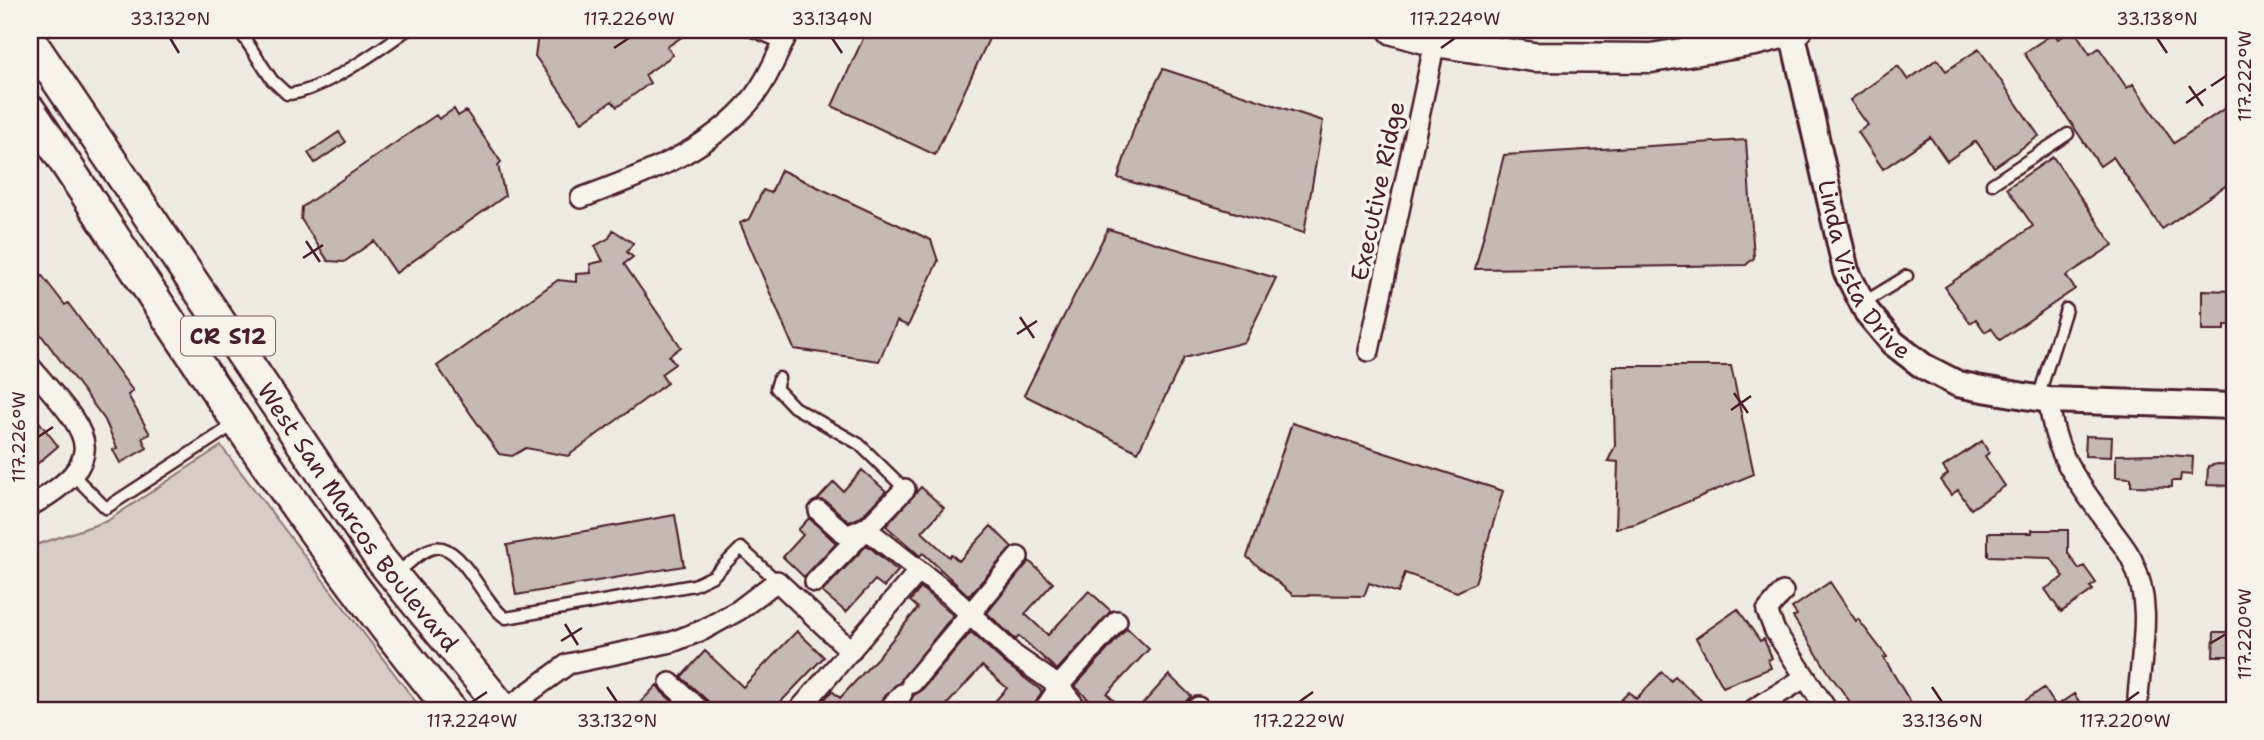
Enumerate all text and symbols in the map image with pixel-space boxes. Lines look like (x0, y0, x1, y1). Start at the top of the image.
text: 33.132°N (130, 7, 210, 31)
text: 117.226°W (583, 7, 675, 31)
text: 33.134°N (791, 7, 873, 31)
text: 117.224°W (1409, 7, 1501, 31)
text: 33.138°N (2116, 7, 2198, 31)
text: 117.222°W (2233, 30, 2257, 122)
street label: Executive Ridge (1343, 98, 1413, 284)
street label: Linda Vista Drive (1810, 177, 1917, 367)
road number: CR S12 (181, 316, 275, 356)
street label: West San Marcos Boulevard (250, 376, 466, 659)
text: 117.226°W (7, 391, 31, 483)
text: 117.220°W (2233, 588, 2257, 680)
text: 117.224°W (426, 709, 518, 733)
text: 33.132°N (577, 709, 657, 733)
text: 117.222°W (1253, 709, 1345, 733)
text: 33.136°N (1901, 709, 1983, 733)
text: 117.220°W (2079, 709, 2171, 733)

